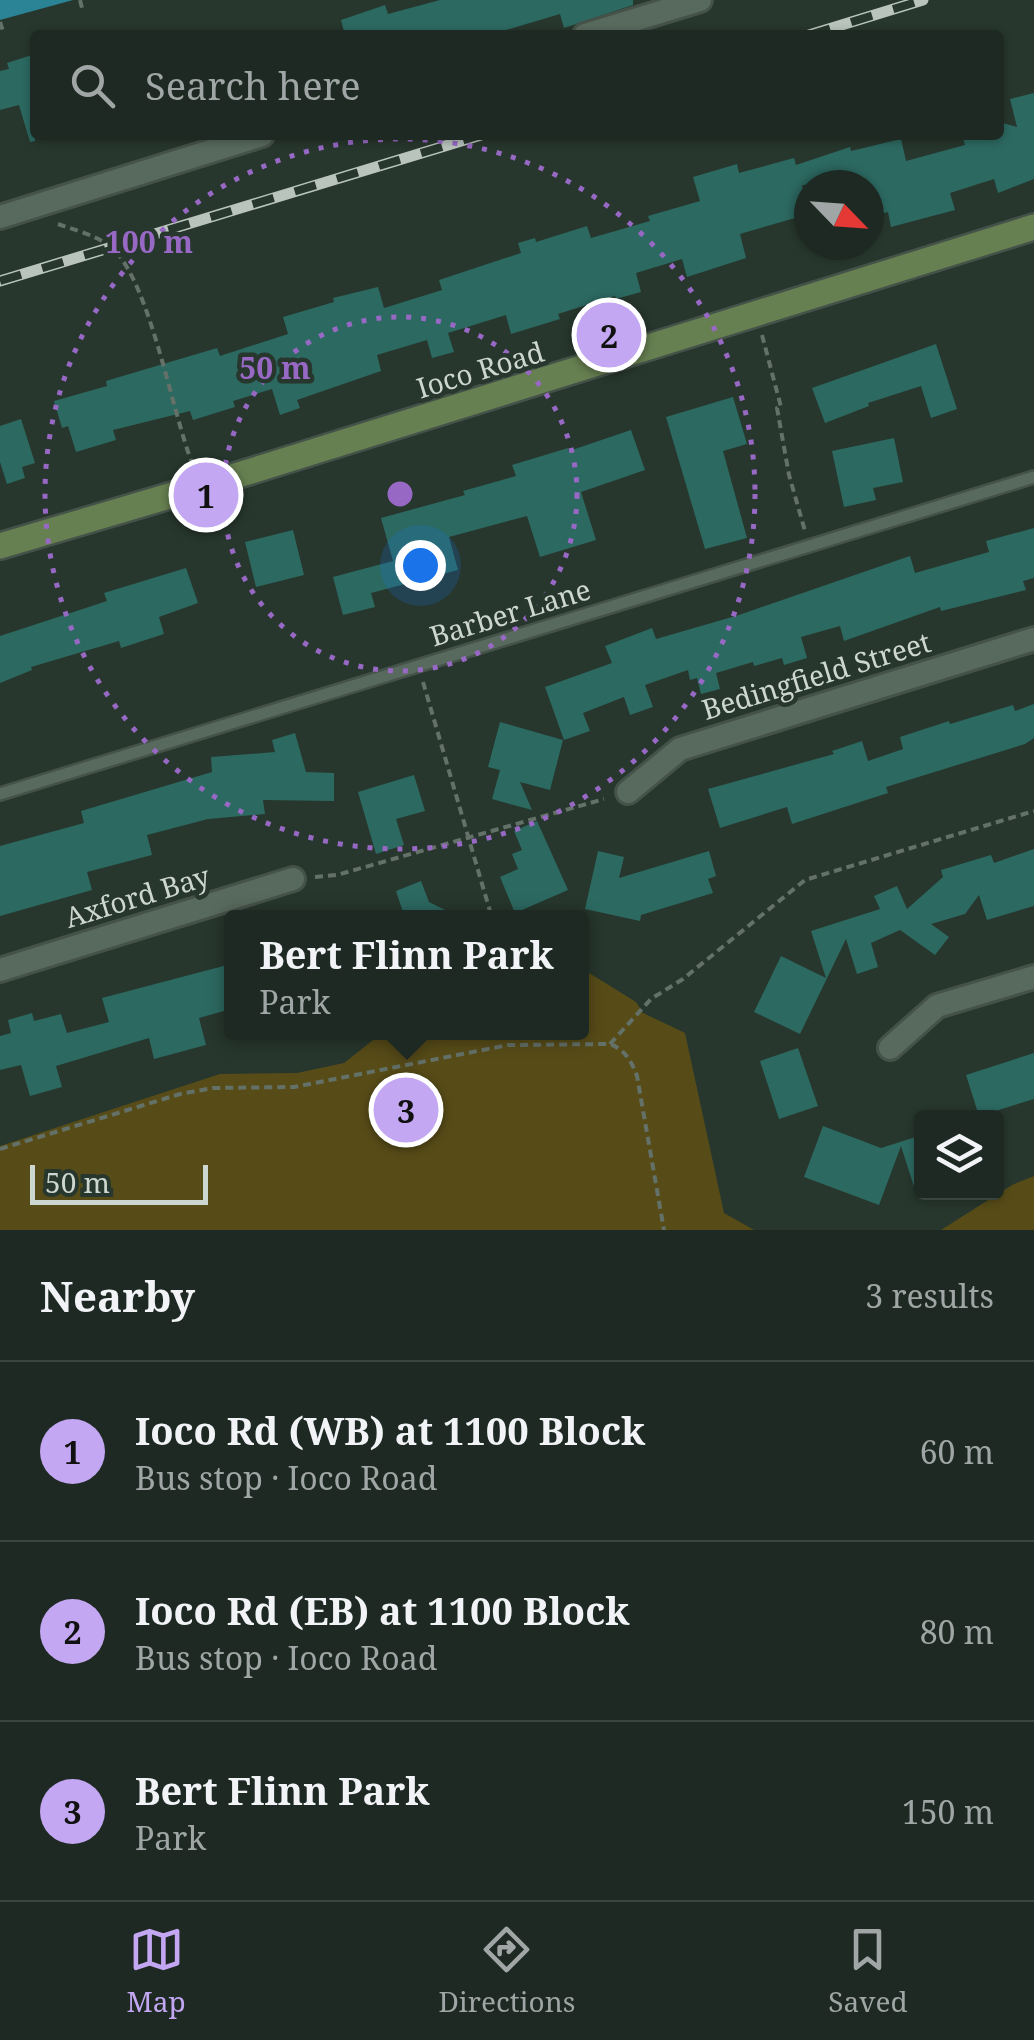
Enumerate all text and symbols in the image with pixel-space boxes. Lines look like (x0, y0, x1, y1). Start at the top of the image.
search box (30, 30, 1004, 140)
icon: search (65, 58, 120, 113)
text: Search here (145, 59, 361, 111)
north arrow (794, 170, 884, 260)
text: 100 m (105, 221, 193, 262)
pin: 2 (576, 298, 642, 372)
street label: Ioco Road (412, 332, 548, 406)
text: 50 m (239, 347, 311, 388)
pin: 1 (174, 458, 238, 532)
centre of rings (382, 476, 418, 512)
your location (395, 540, 446, 591)
street label: Barber Lane (425, 570, 595, 654)
street label: Bedingfield Street (697, 622, 935, 728)
street label: Axford Bay (60, 856, 214, 936)
popup (224, 910, 589, 1040)
text: Bert Flinn Park (259, 928, 554, 980)
text: Park (259, 980, 330, 1023)
pin: 3 (374, 1072, 438, 1148)
map controls (914, 1110, 1004, 1200)
button: layers (914, 1110, 1004, 1200)
scale bar (30, 1160, 208, 1204)
text: 50 m (45, 1163, 110, 1201)
text: Nearby (40, 1267, 195, 1324)
text: 3 results (865, 1274, 994, 1317)
text: Ioco Rd (WB) at 1100 Block (135, 1404, 645, 1456)
text: 1 (63, 1430, 82, 1473)
text: 60 m (920, 1430, 994, 1473)
text: Bus stop · Ioco Road (135, 1456, 437, 1499)
text: Ioco Rd (EB) at 1100 Block (135, 1584, 629, 1636)
text: 2 (63, 1610, 82, 1653)
text: 80 m (920, 1610, 994, 1653)
text: Bus stop · Ioco Road (135, 1636, 437, 1679)
text: Bert Flinn Park (135, 1764, 429, 1816)
text: 3 (63, 1790, 82, 1833)
text: 150 m (902, 1790, 994, 1833)
text: Park (135, 1816, 206, 1859)
tab: Map (126, 1922, 186, 2020)
tab: Directions (438, 1922, 575, 2020)
tab: Saved (828, 1922, 908, 2020)

